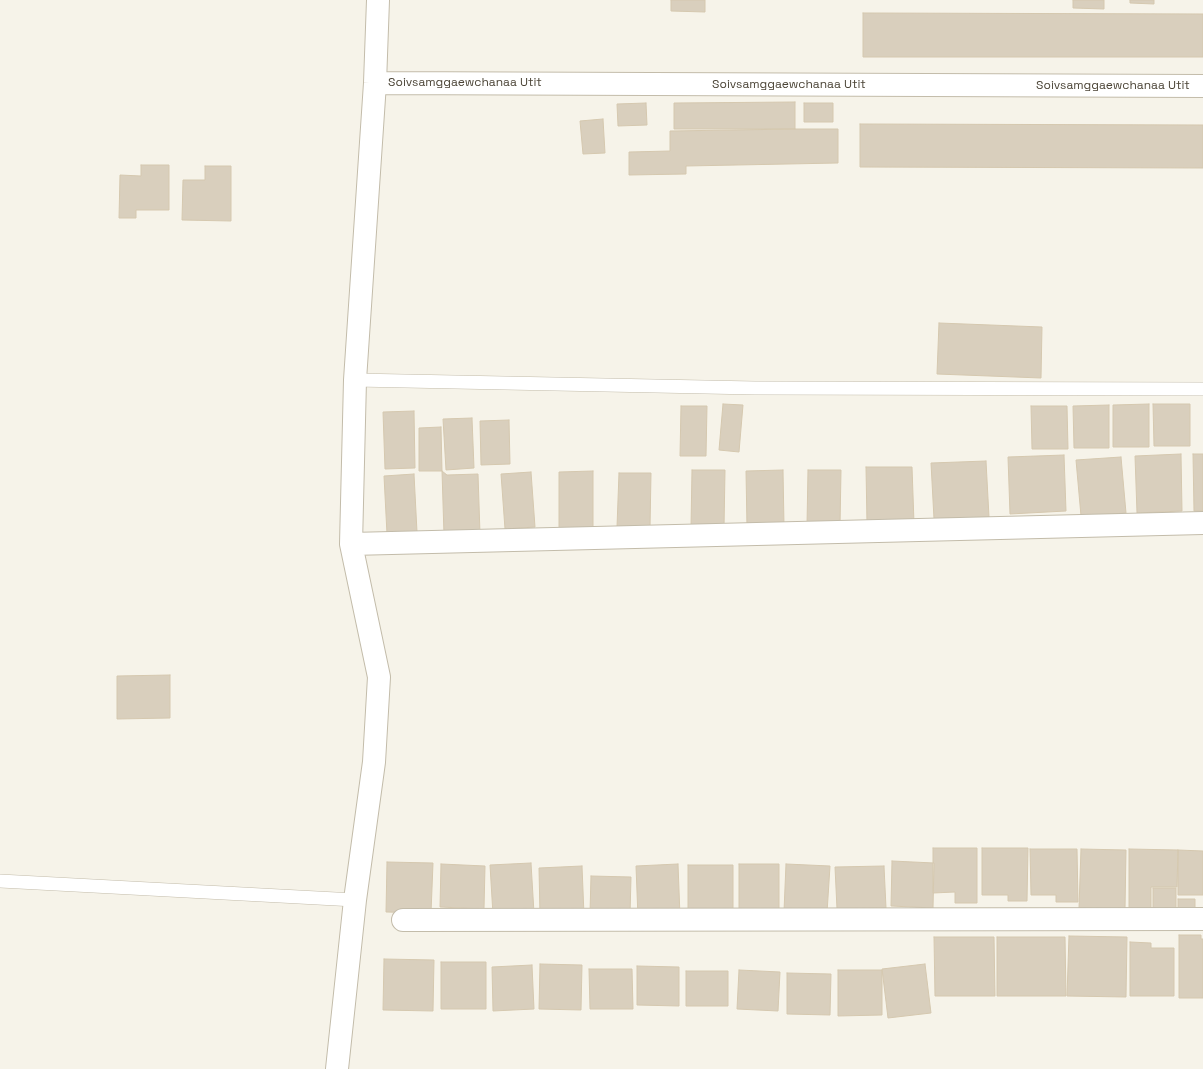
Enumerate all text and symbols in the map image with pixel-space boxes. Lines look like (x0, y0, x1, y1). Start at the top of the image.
street label: Soivsamggaewchanaa Utit (388, 76, 542, 90)
street label: Soivsamggaewchanaa Utit (712, 78, 866, 92)
street label: Soivsamggaewchanaa Utit (1036, 79, 1190, 93)

